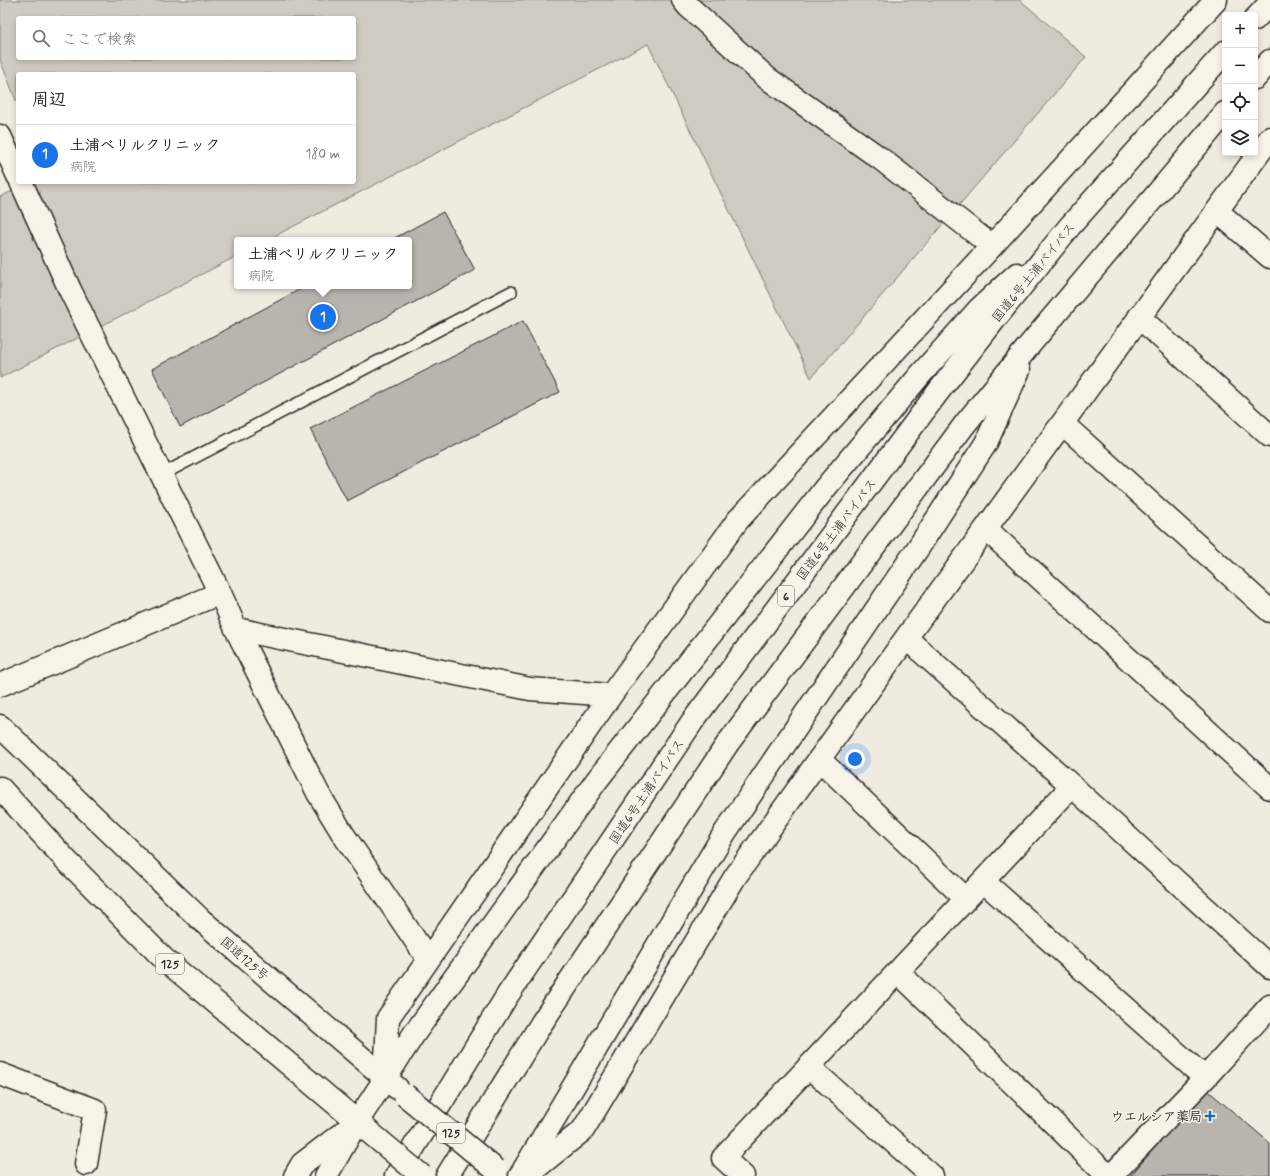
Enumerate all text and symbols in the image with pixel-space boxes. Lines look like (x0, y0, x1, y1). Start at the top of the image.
map controls (1222, 12, 1258, 156)
button: + (1222, 12, 1258, 48)
search box (16, 16, 356, 60)
icon: search (30, 27, 52, 49)
text: ここで検索 (62, 30, 137, 50)
button: − (1222, 48, 1258, 84)
button: locate (1222, 84, 1258, 120)
text: 周辺 (32, 89, 66, 111)
button: layers (1222, 120, 1258, 156)
text: 土浦ベリルクリニック (70, 136, 220, 156)
text: 1 (42, 146, 48, 163)
text: 180 m (305, 146, 340, 163)
text: 病院 (70, 159, 96, 176)
street label: 国道6号土浦バイパス (989, 220, 1080, 326)
popup (234, 237, 412, 289)
text: 土浦ベリルクリニック (248, 245, 398, 265)
text: 病院 (248, 268, 274, 285)
pin: 1 (310, 302, 336, 332)
street label: 国道6号土浦バイパス (793, 476, 881, 584)
road number: 6 (778, 586, 794, 606)
street label: 国道6号土浦バイパス (606, 736, 689, 848)
your location (845, 749, 865, 769)
street label: 国道125号 (216, 933, 272, 985)
road number: 125 (156, 954, 184, 974)
place label: ウエルシア薬局 (1111, 1109, 1202, 1126)
marker: ウエルシア薬局 (1205, 1111, 1215, 1121)
road number: 125 (437, 1123, 465, 1143)

